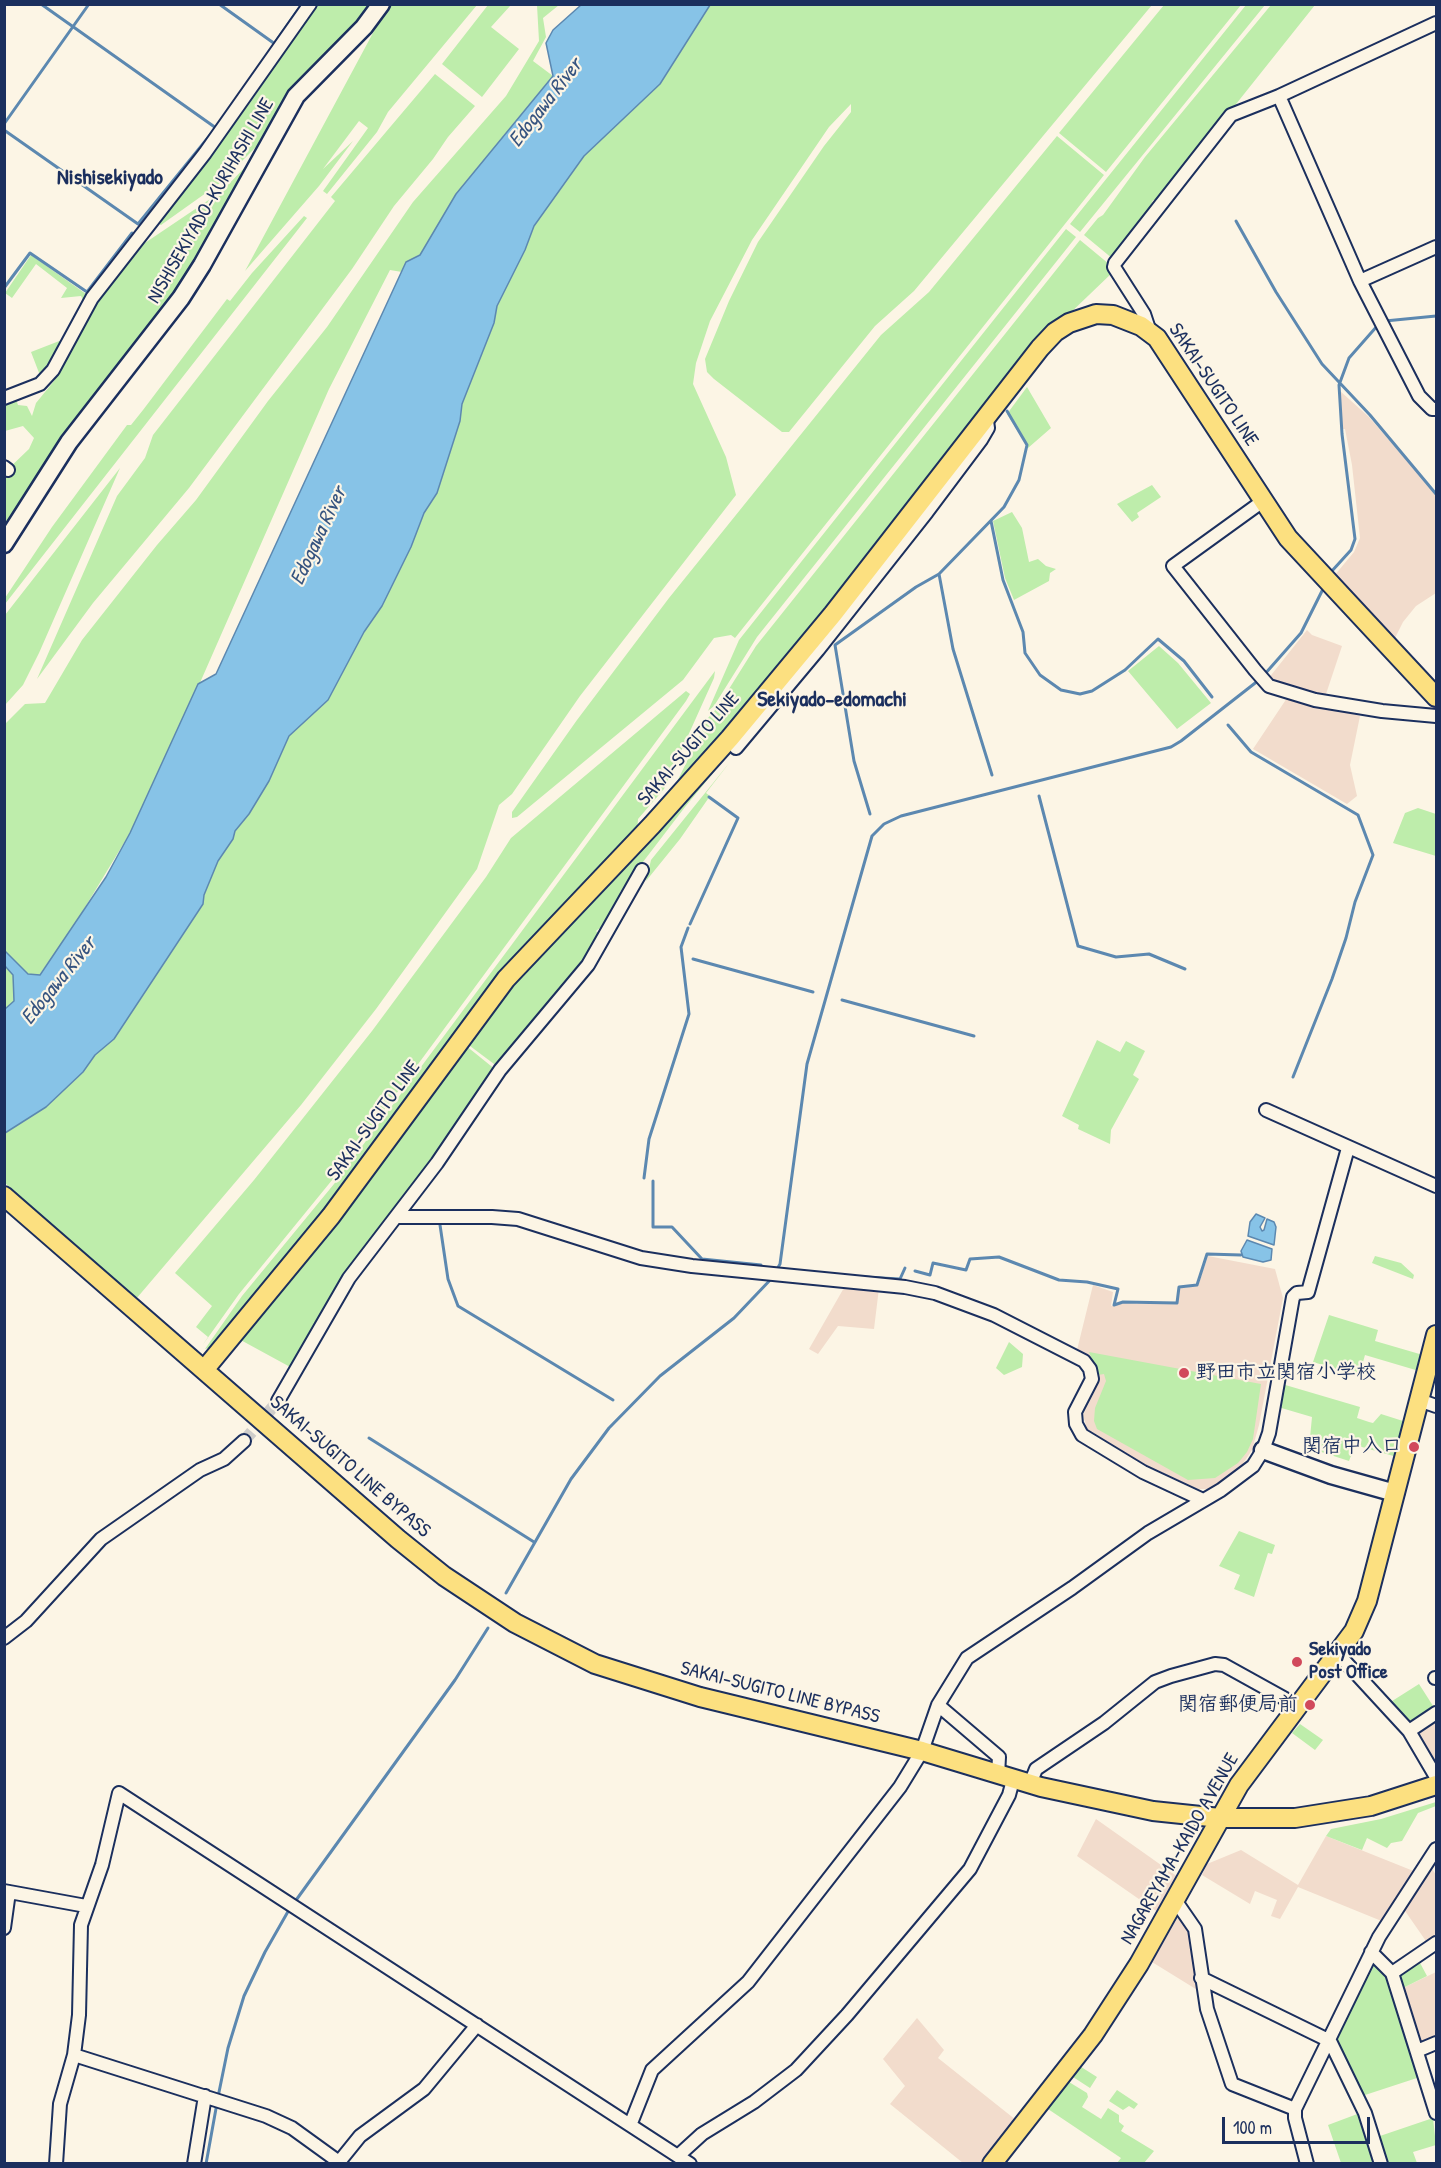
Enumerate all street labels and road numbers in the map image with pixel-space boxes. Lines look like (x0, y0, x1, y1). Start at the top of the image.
street label: NISHISEKIYADO-KURIHASHI LINE (142, 94, 280, 308)
street label: SAKAI-SUGITO LINE (1163, 319, 1263, 451)
street label: SAKAI-SUGITO LINE (633, 687, 745, 811)
street label: SAKAI-SUGITO LINE (322, 1056, 426, 1186)
street label: SAKAI-SUGITO LINE BYPASS (265, 1391, 435, 1543)
street label: SAKAI-SUGITO LINE BYPASS (678, 1657, 882, 1729)
street label: NAGAREYAMA-KAIDO AVENUE (1115, 1749, 1245, 1949)

